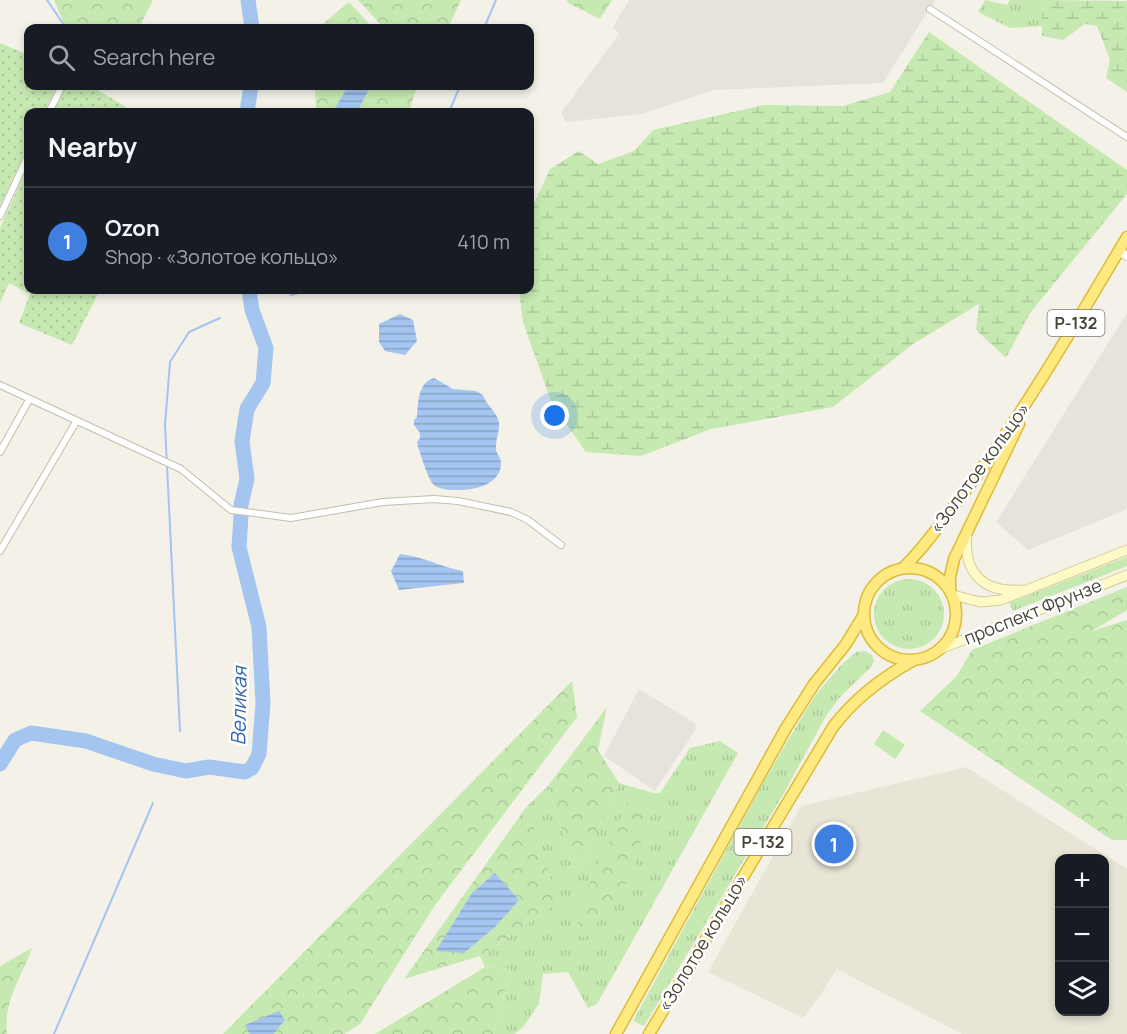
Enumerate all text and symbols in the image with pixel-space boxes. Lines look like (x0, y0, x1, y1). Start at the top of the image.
search box (24, 24, 534, 90)
icon: search (45, 41, 78, 74)
text: Search here (93, 42, 215, 72)
text: Nearby (48, 129, 137, 165)
text: Ozon (105, 213, 160, 243)
text: 1 (63, 228, 72, 255)
text: 410 m (457, 228, 510, 255)
text: Shop · «Золотое кольцо» (105, 243, 339, 270)
road number: Р-132 (1048, 310, 1104, 336)
street label: «Золотое кольцо» (924, 397, 1035, 538)
your location (540, 401, 569, 430)
street label: проспект Фрунзе (960, 572, 1105, 650)
water label: Великая (224, 664, 253, 746)
pin: 1 (814, 822, 854, 866)
road number: Р-132 (734, 829, 792, 855)
map controls (1055, 854, 1109, 1016)
button: + (1055, 854, 1109, 908)
street label: «Золотое кольцо» (652, 869, 753, 1016)
button: − (1055, 908, 1109, 962)
button: layers (1055, 962, 1109, 1016)

